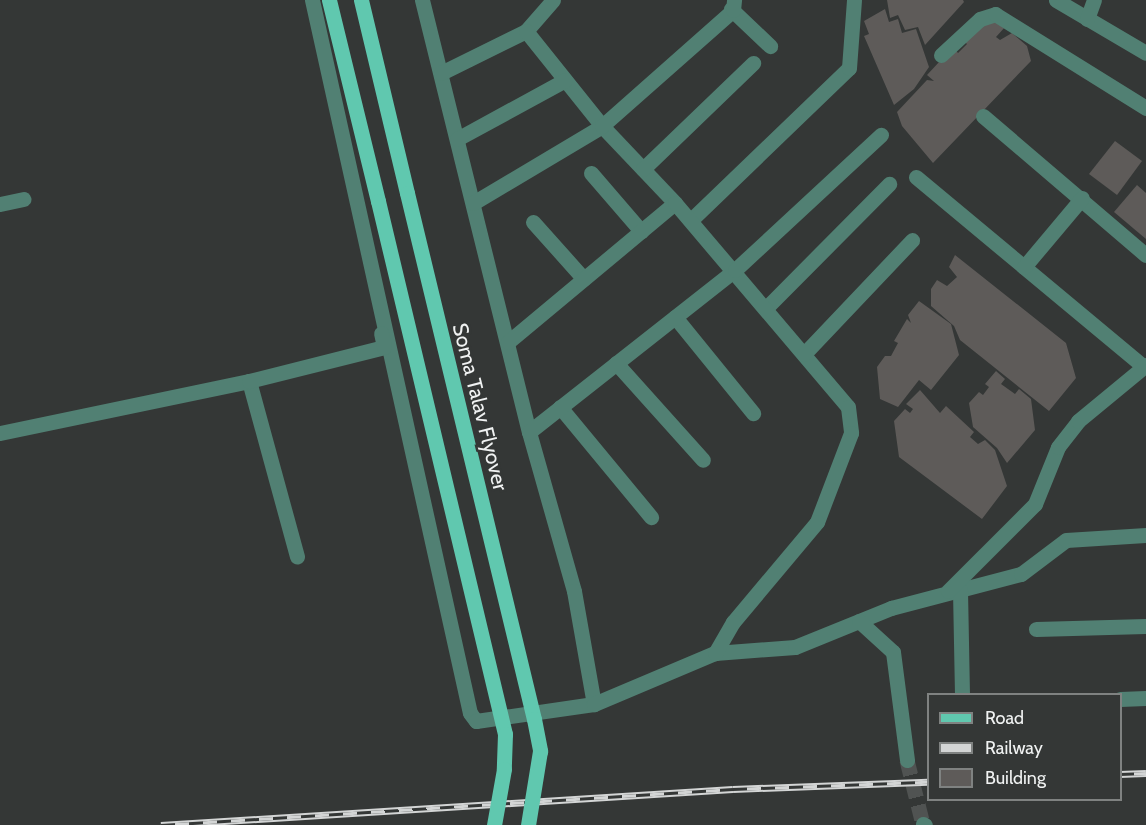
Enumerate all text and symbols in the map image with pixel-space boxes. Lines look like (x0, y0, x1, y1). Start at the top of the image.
street label: Soma Talav Flyover (447, 321, 513, 493)
legend (927, 693, 1122, 801)
text: Road (985, 707, 1024, 729)
text: Railway (985, 737, 1043, 759)
text: Building (985, 767, 1046, 789)

